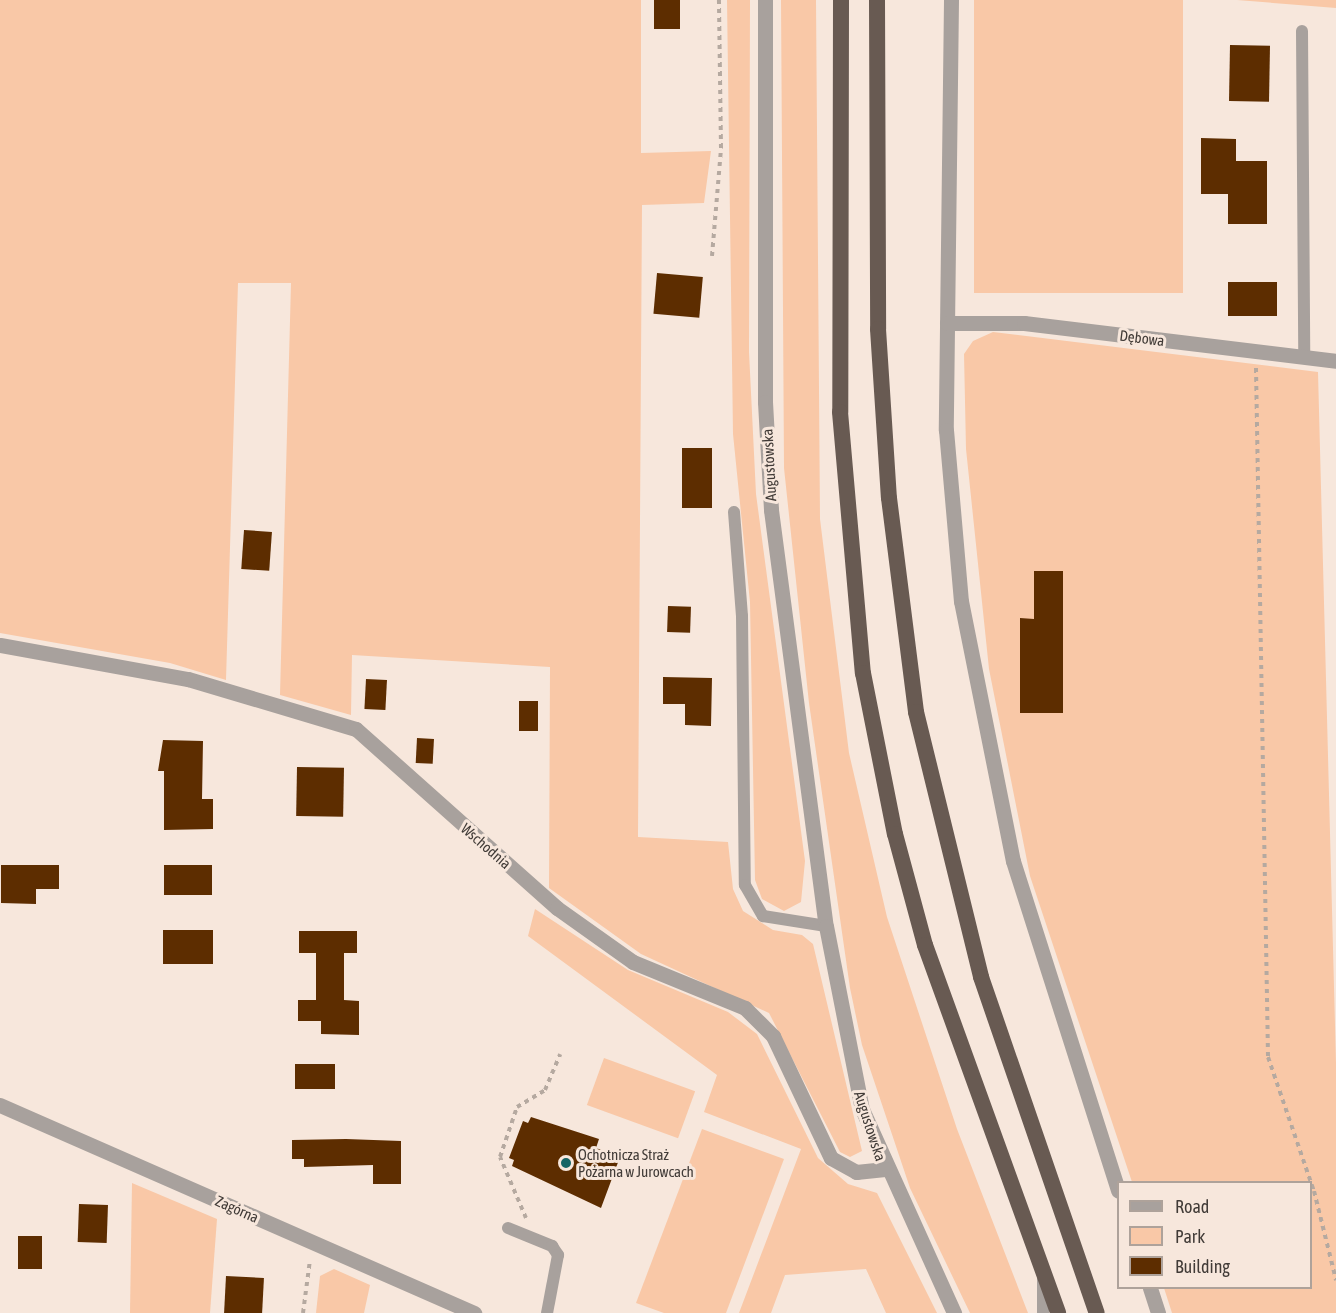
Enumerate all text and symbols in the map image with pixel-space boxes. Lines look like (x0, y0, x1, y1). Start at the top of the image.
street label: Dębowa (1119, 326, 1165, 350)
street label: Augustowska (758, 428, 780, 502)
street label: Wschodnia (457, 819, 515, 873)
street label: Augustowska (850, 1089, 890, 1163)
place label: Ochotnicza Straż Pożarna w Jurowcach (578, 1145, 694, 1180)
marker: Ochotnicza Straż Pożarna w Jurowcach (559, 1156, 573, 1170)
legend (1117, 1181, 1312, 1289)
street label: Zagórna (213, 1192, 261, 1226)
text: Road (1175, 1196, 1209, 1217)
text: Park (1175, 1226, 1205, 1247)
text: Building (1175, 1256, 1230, 1277)

